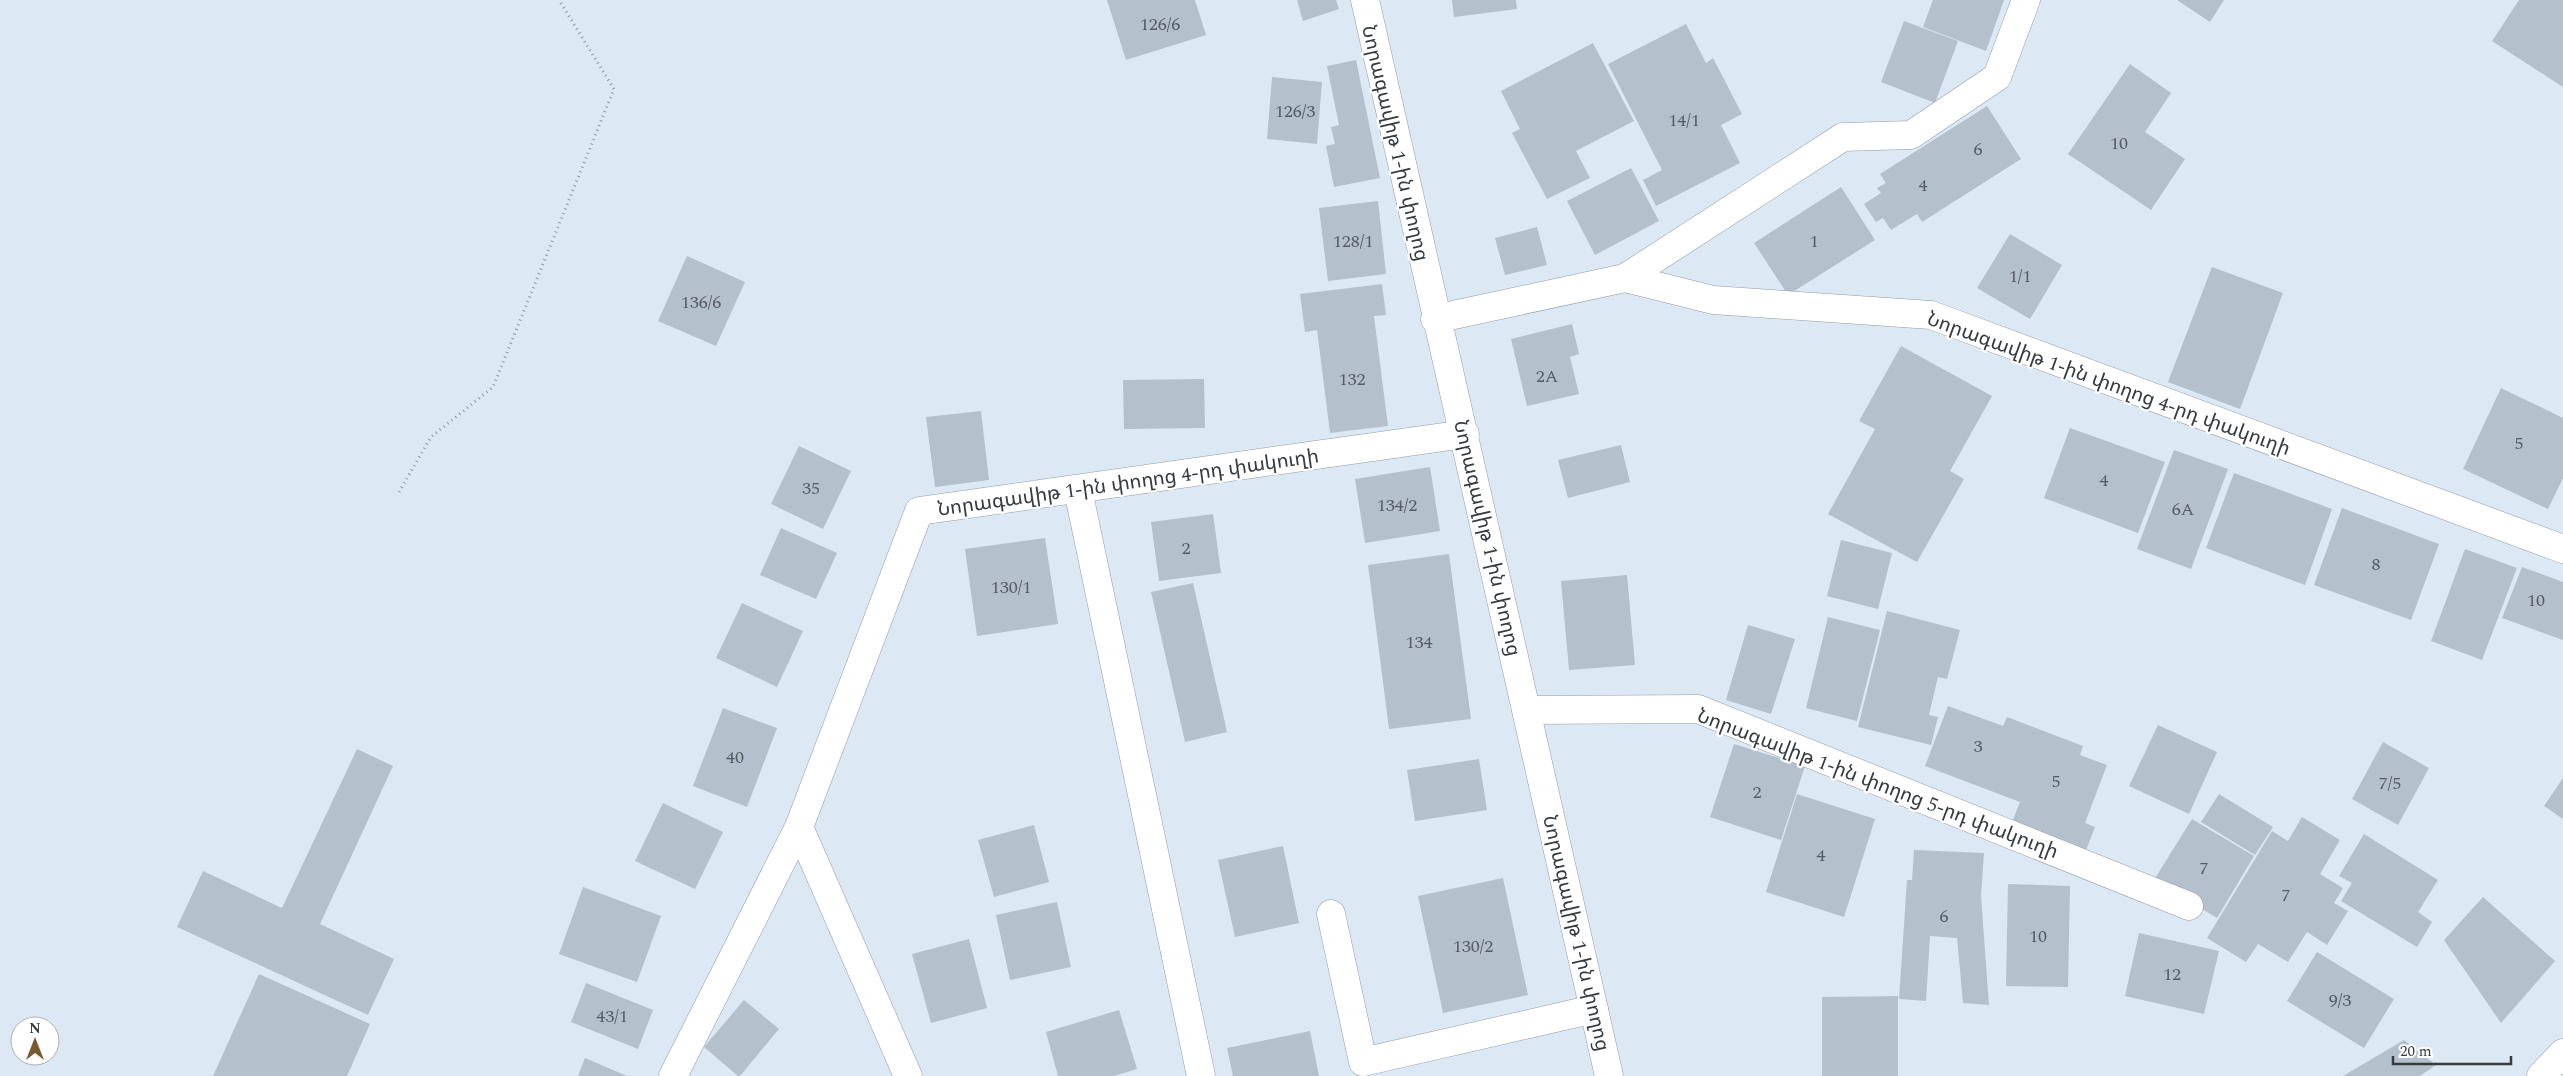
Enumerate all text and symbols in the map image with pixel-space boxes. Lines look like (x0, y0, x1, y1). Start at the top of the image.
house number: 126/6 (1140, 11, 1180, 38)
street label: Նորագավիթ 1-ին փողոց (1353, 22, 1437, 264)
house number: 126/3 (1275, 98, 1315, 125)
house number: 14/1 (1668, 107, 1700, 134)
house number: 10 (2110, 130, 2128, 157)
house number: 6 (1974, 136, 1983, 163)
house number: 4 (1919, 172, 1928, 199)
house number: 128/1 (1333, 228, 1373, 255)
house number: 1 (1810, 228, 1819, 255)
house number: 1/1 (2009, 263, 2031, 290)
house number: 136/6 (681, 289, 721, 316)
street label: Նորագավիթ 1-ին փողոց 4-րդ փակուղի (1923, 304, 2295, 464)
house number: 2A (1536, 363, 1558, 390)
house number: 132 (1339, 366, 1366, 393)
street label: Նորագավիթ 1-ին փողոց (1445, 417, 1529, 659)
house number: 5 (2515, 430, 2524, 457)
street label: Նորագավիթ 1-ին փողոց 4-րդ փակուղի (935, 441, 1321, 525)
house number: 4 (2100, 467, 2109, 494)
house number: 35 (802, 475, 820, 502)
house number: 134/2 (1377, 492, 1417, 519)
house number: 6A (2172, 496, 2194, 523)
house number: 2 (1182, 535, 1191, 562)
house number: 8 (2372, 551, 2381, 578)
house number: 130/1 (991, 574, 1031, 601)
house number: 10 (2527, 587, 2545, 614)
house number: 134 (1406, 629, 1433, 656)
street label: Նորագավիթ 1-ին փողոց 5-րդ փակուղի (1693, 701, 2063, 867)
house number: 3 (1974, 733, 1983, 760)
house number: 40 (726, 744, 744, 771)
house number: 5 (2052, 768, 2061, 795)
house number: 7/5 (2379, 770, 2401, 797)
house number: 2 (1753, 779, 1762, 806)
street label: Նորագավիթ 1-ին փողոց (1534, 812, 1618, 1054)
house number: 4 (1817, 842, 1826, 869)
house number: 7 (2200, 855, 2209, 882)
house number: 7 (2282, 882, 2291, 909)
house number: 6 (1940, 903, 1949, 930)
house number: 10 (2029, 923, 2047, 950)
house number: 130/2 (1453, 933, 1493, 960)
house number: 12 (2163, 961, 2181, 988)
house number: 9/3 (2329, 987, 2351, 1014)
house number: 43/1 (596, 1003, 628, 1030)
north arrow (10, 1016, 60, 1066)
text: N (29, 1018, 41, 1039)
scale bar (2393, 1034, 2510, 1066)
text: 20 m (2400, 1040, 2432, 1063)

